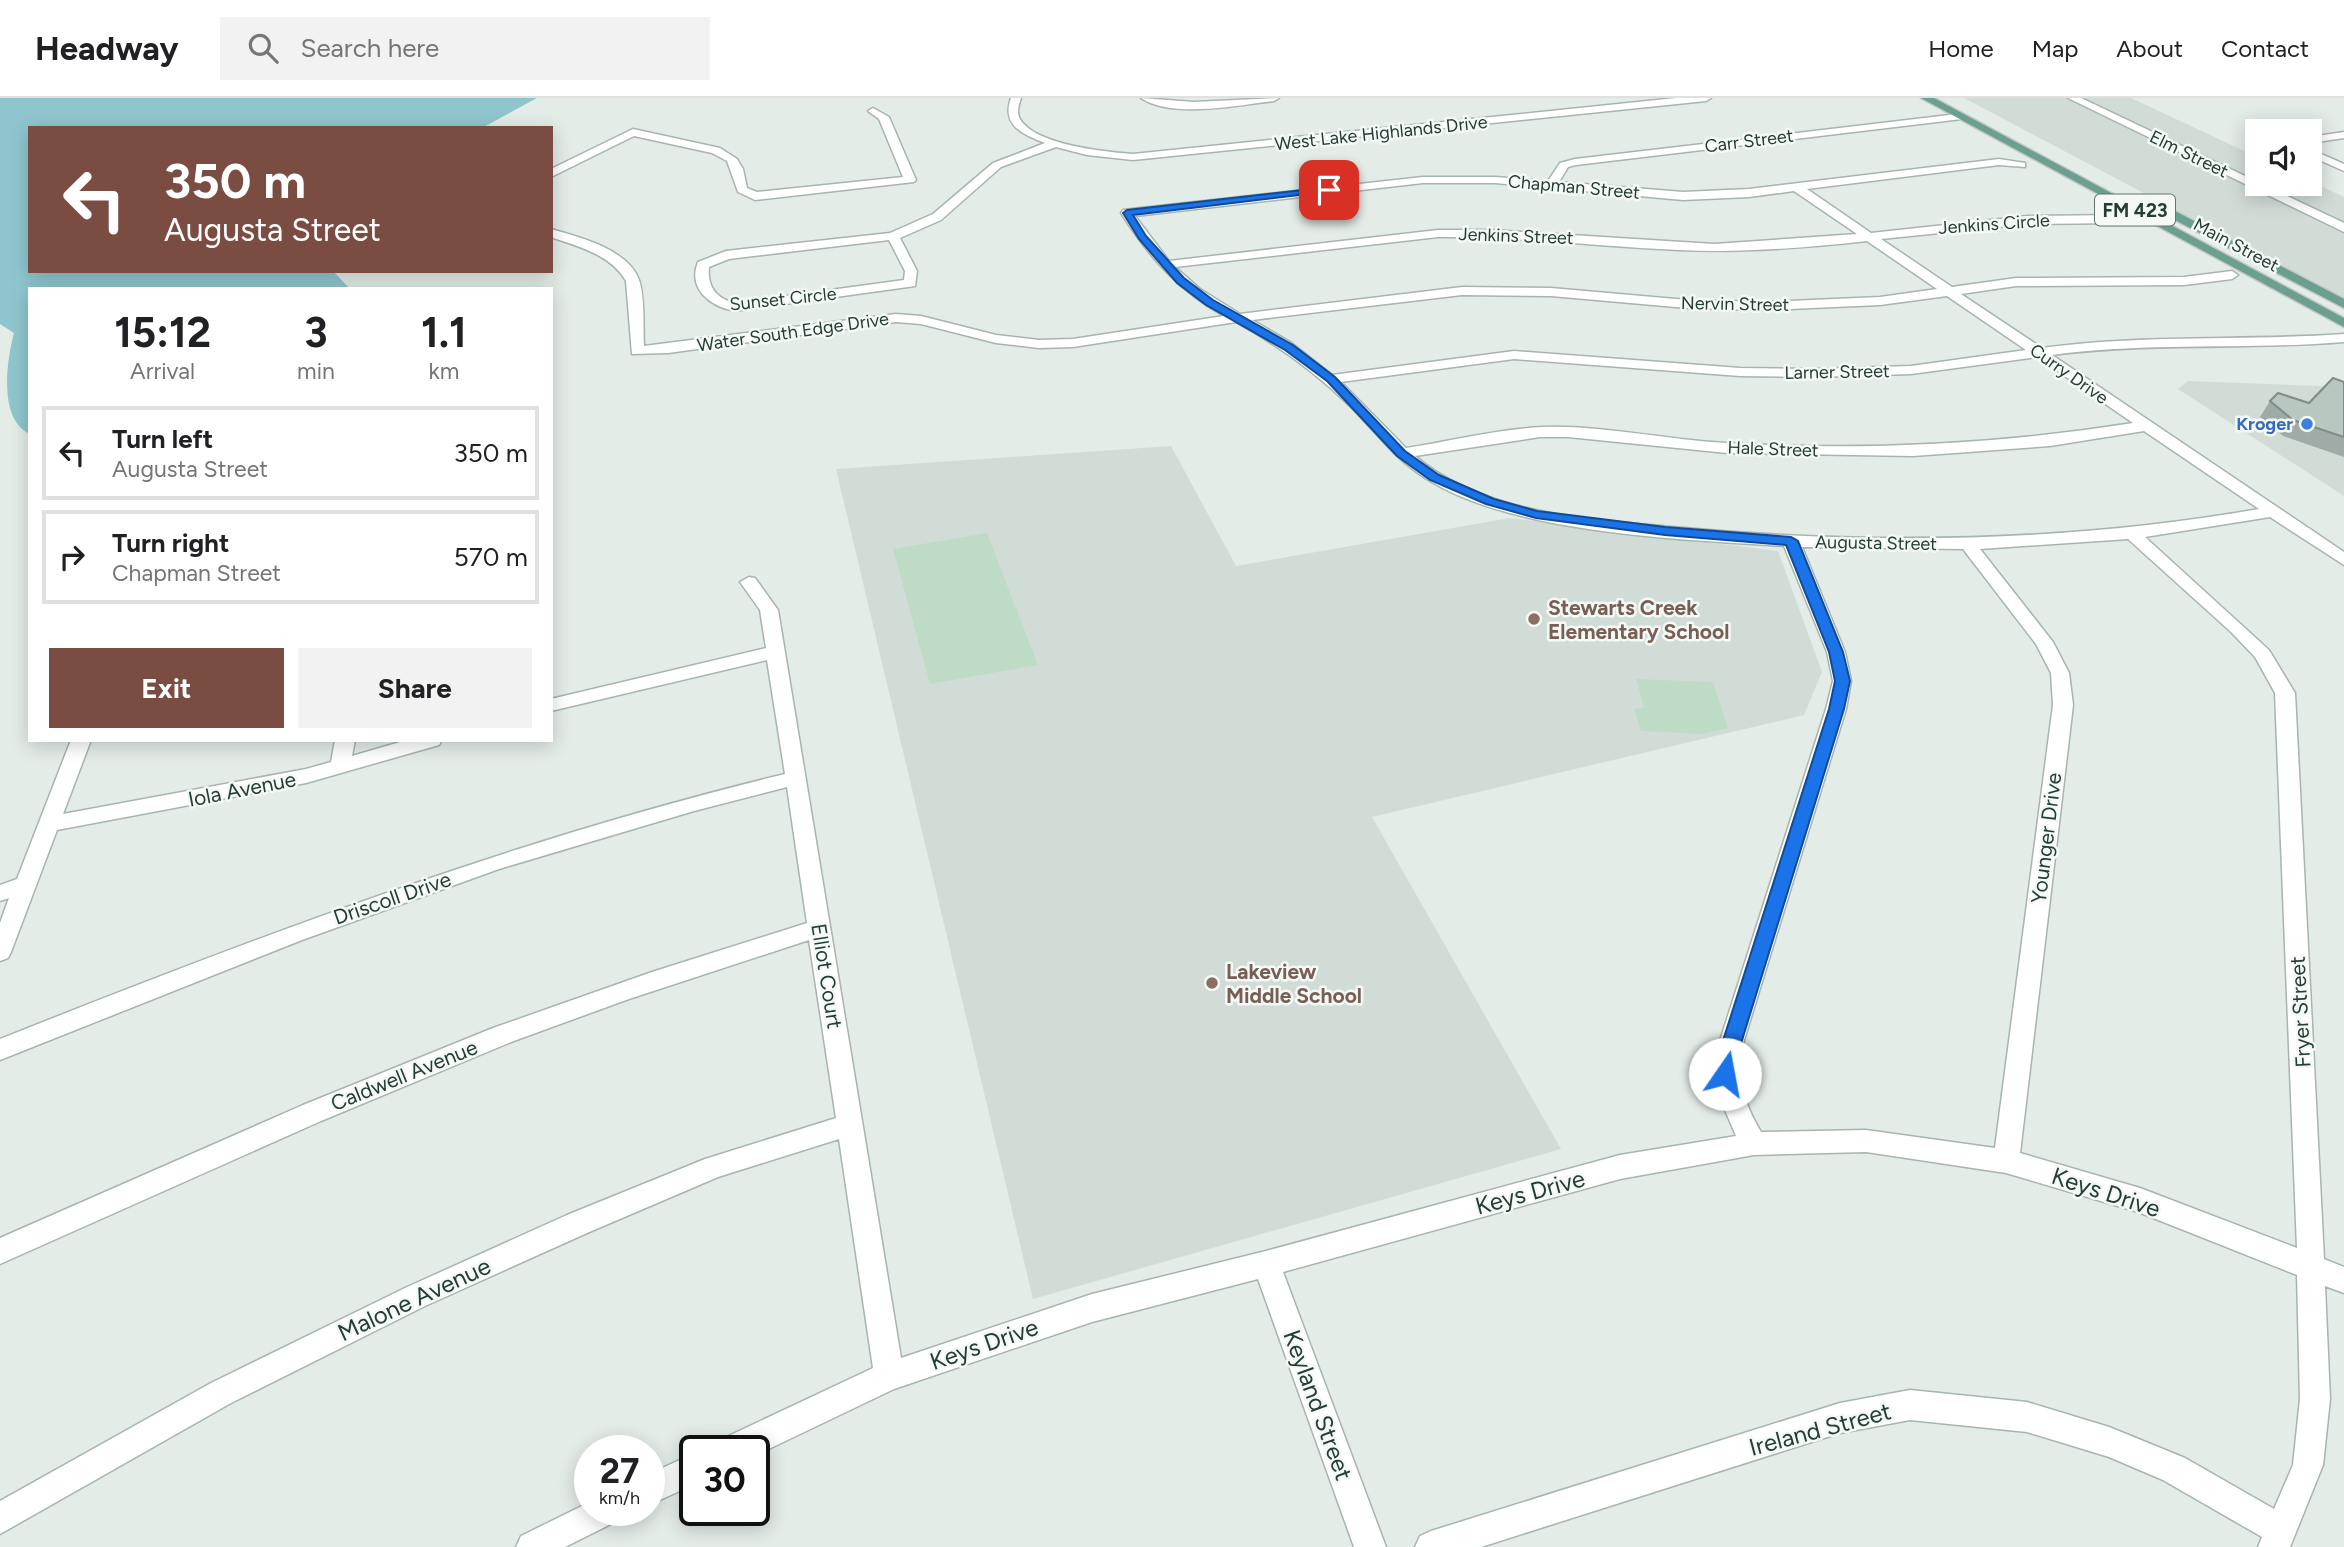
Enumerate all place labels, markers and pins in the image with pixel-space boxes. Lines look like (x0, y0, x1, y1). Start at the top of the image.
pin (1299, 160, 1359, 220)
place label: Kroger (2236, 413, 2293, 435)
marker: Kroger (2299, 416, 2315, 432)
place label: Stewarts Creek Elementary School (1548, 595, 1729, 644)
marker: Stewarts Creek Elementary School (1526, 611, 1542, 627)
place label: Lakeview Middle School (1226, 959, 1362, 1008)
marker: Lakeview Middle School (1204, 975, 1220, 991)

